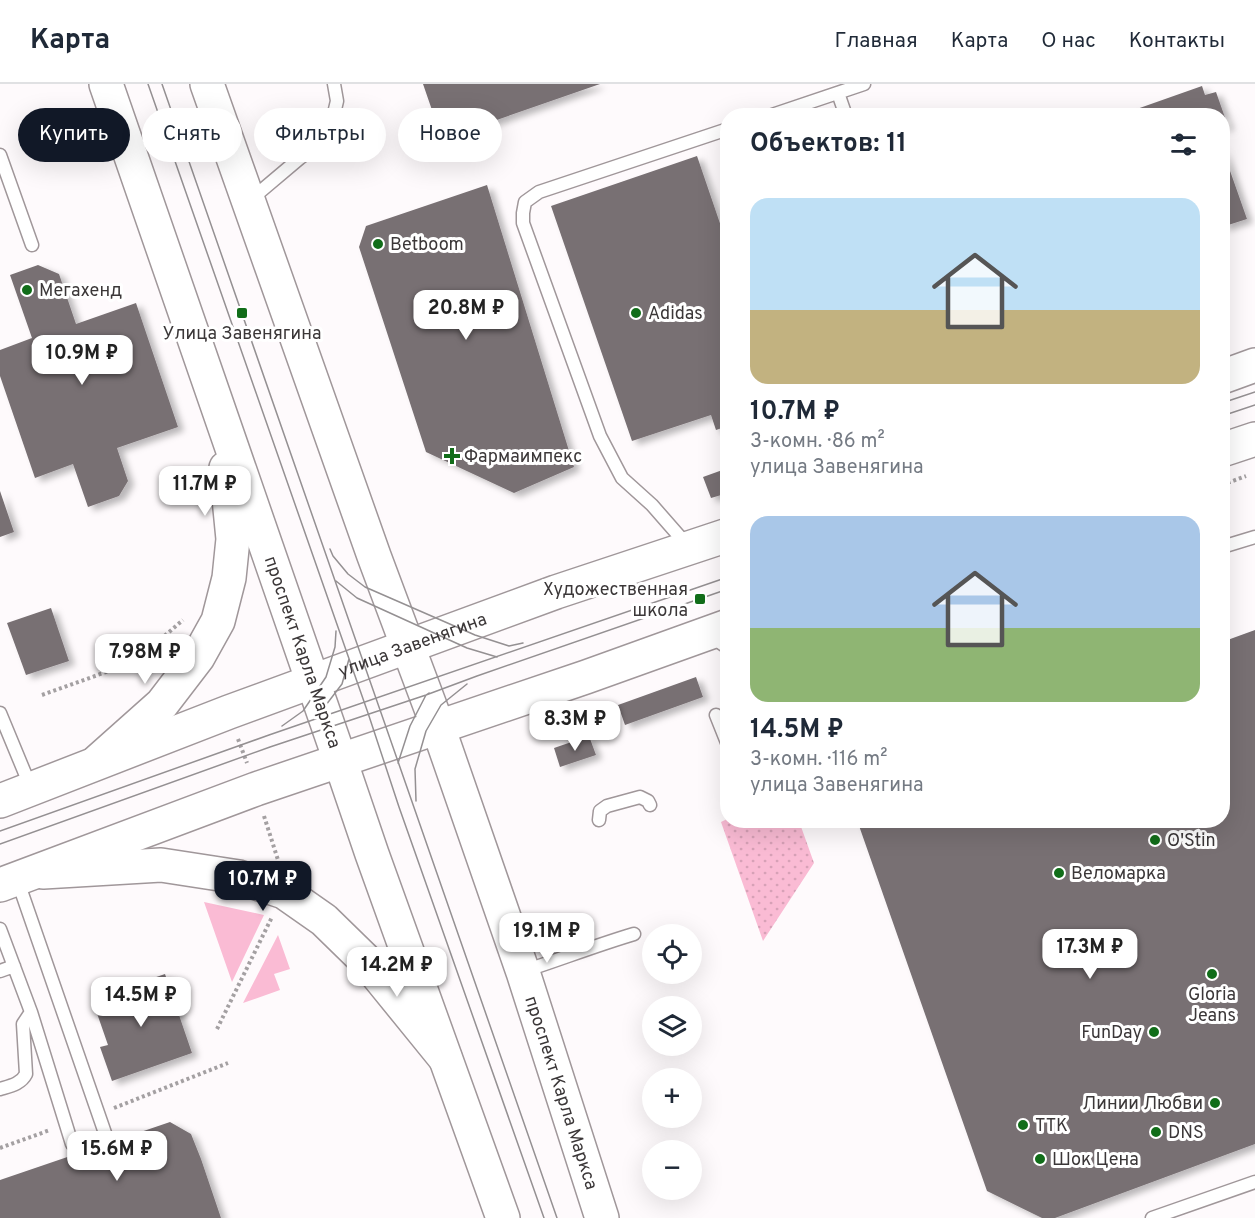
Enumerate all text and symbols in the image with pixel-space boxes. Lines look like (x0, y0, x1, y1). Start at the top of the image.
text: Карта (30, 23, 110, 59)
text: Главная (834, 28, 918, 55)
text: Карта (951, 28, 1008, 55)
text: О нас (1041, 28, 1096, 55)
text: Контакты (1129, 28, 1225, 55)
chip: Купить (18, 108, 130, 162)
chip: Снять (142, 108, 242, 162)
chip: Фильтры (254, 108, 386, 162)
chip: Новое (398, 108, 502, 162)
text: Объектов: 11 (750, 128, 907, 161)
icon: filters (1167, 128, 1200, 161)
place label: Betboom (390, 234, 464, 257)
marker: Betboom (371, 237, 385, 251)
icon: home (921, 237, 1029, 345)
place label: Мегахенд (39, 280, 122, 303)
marker: Мегахенд (20, 283, 34, 297)
pin: 20.8M ₽ (411, 290, 521, 341)
text: 20.8M ₽ (427, 296, 505, 322)
place label: Adidas (648, 303, 703, 326)
marker: Улица Завенягина (235, 306, 249, 320)
marker: Adidas (629, 306, 643, 320)
place label: Улица Завенягина (163, 323, 321, 346)
pin: 10.9M ₽ (27, 335, 137, 386)
text: 10.9M ₽ (46, 341, 118, 367)
text: 10.7M ₽ (750, 396, 840, 429)
text: 3-комн. · 86 m² (750, 429, 885, 455)
place label: Фармаимпекс (464, 446, 582, 469)
marker: Фармаимпекс (445, 449, 459, 463)
text: улица Завенягина (750, 455, 924, 481)
pin: 11.7M ₽ (150, 466, 260, 517)
text: 11.7M ₽ (173, 472, 237, 498)
street label: проспект Карла Маркса (258, 553, 345, 752)
icon: home (921, 555, 1029, 663)
place label: Художественная школа (543, 579, 688, 623)
marker: Художественная школа (693, 592, 707, 606)
street label: улица Завенягина (336, 608, 490, 684)
pin: 7.98M ₽ (90, 634, 200, 685)
text: 7.98M ₽ (109, 640, 181, 666)
pin: 8.3M ₽ (526, 701, 624, 752)
text: 8.3M ₽ (543, 707, 607, 733)
text: 14.5M ₽ (750, 714, 844, 747)
text: 3-комн. · 116 m² (750, 747, 887, 773)
text: улица Завенягина (750, 773, 924, 799)
place label: O'Stin (1167, 830, 1216, 853)
marker: O'Stin (1148, 833, 1162, 847)
pin: 10.7M ₽ (208, 861, 318, 912)
place label: Веломарка (1071, 863, 1166, 886)
marker: Веломарка (1052, 866, 1066, 880)
text: 10.7M ₽ (228, 867, 298, 893)
pin: 19.1M ₽ (492, 913, 602, 964)
text: 19.1M ₽ (513, 919, 581, 945)
map controls (642, 924, 702, 1200)
button: locate (642, 924, 702, 984)
pin: 17.3M ₽ (1035, 929, 1145, 980)
text: 17.3M ₽ (1056, 935, 1124, 961)
pin: 14.2M ₽ (342, 947, 452, 998)
text: 14.2M ₽ (361, 953, 433, 979)
marker: Gloria Jeans (1205, 967, 1219, 981)
pin: 14.5M ₽ (86, 977, 196, 1028)
text: 14.5M ₽ (105, 983, 177, 1009)
place label: Gloria Jeans (1188, 984, 1236, 1028)
street label: проспект Карла Маркса (518, 993, 602, 1193)
button: layers (642, 996, 702, 1056)
place label: FunDay (1081, 1022, 1142, 1045)
marker: FunDay (1147, 1025, 1161, 1039)
button: + (642, 1068, 702, 1128)
place label: Линии Любви (1082, 1093, 1203, 1116)
marker: Линии Любви (1208, 1096, 1222, 1110)
place label: ТТК (1035, 1115, 1068, 1138)
marker: ТТК (1016, 1118, 1030, 1132)
place label: DNS (1168, 1122, 1204, 1145)
marker: DNS (1149, 1125, 1163, 1139)
pin: 15.6M ₽ (62, 1131, 172, 1182)
text: 15.6M ₽ (81, 1137, 153, 1163)
button: − (642, 1140, 702, 1200)
place label: Шок Цена (1052, 1149, 1139, 1172)
marker: Шок Цена (1033, 1152, 1047, 1166)

